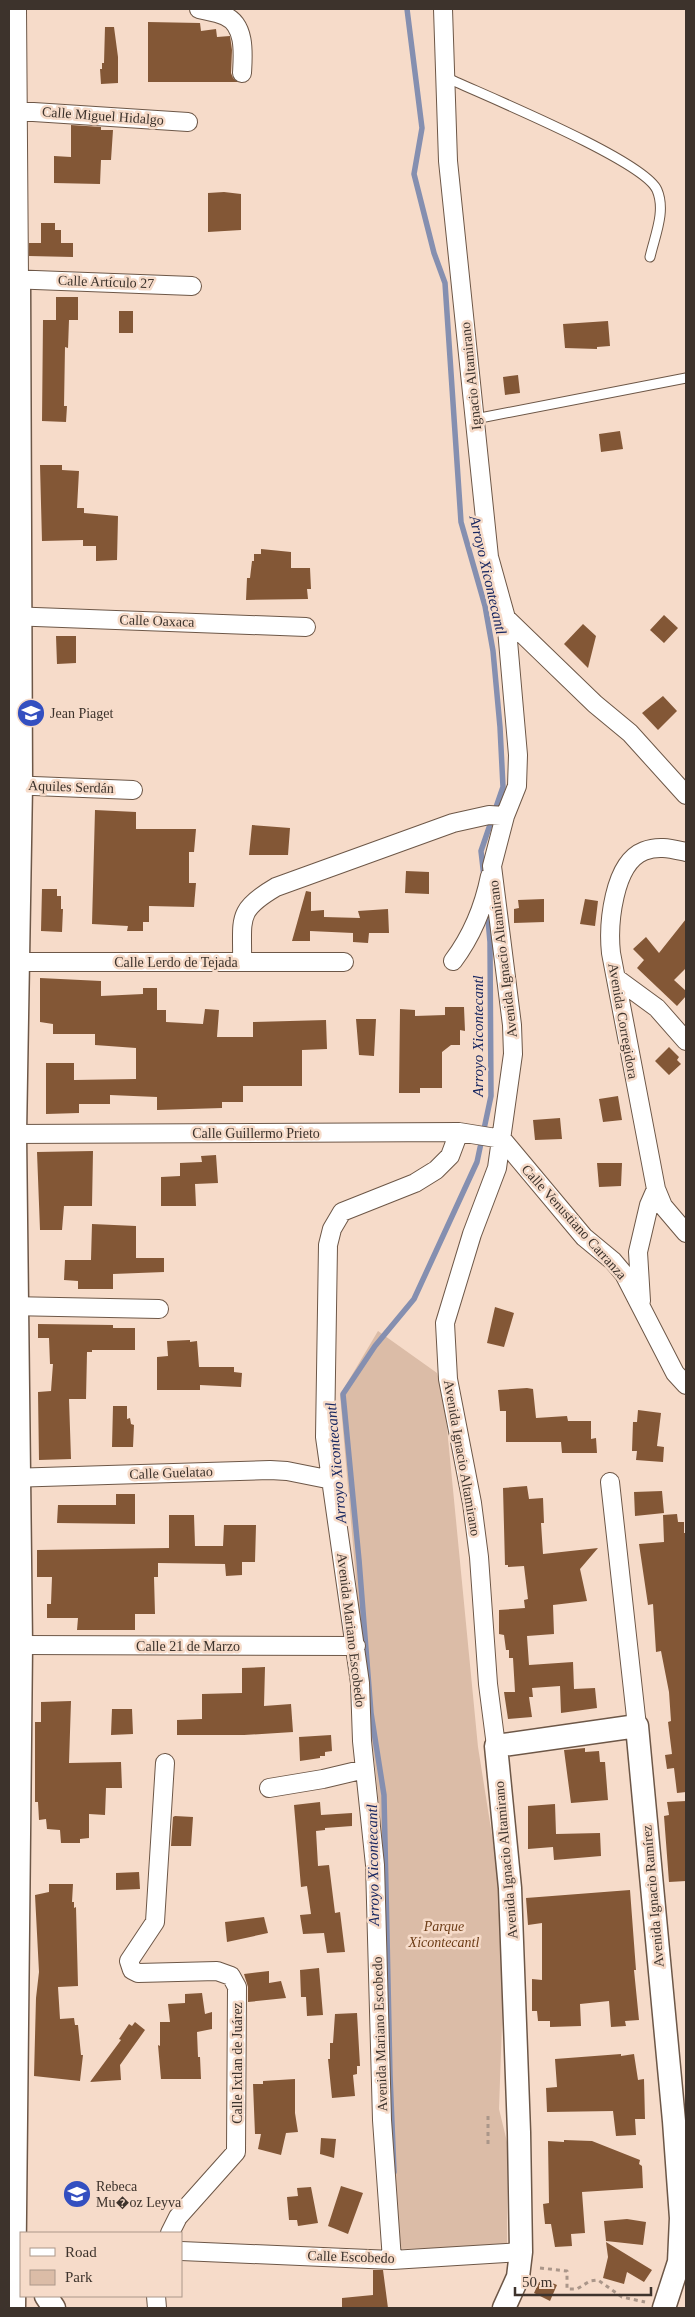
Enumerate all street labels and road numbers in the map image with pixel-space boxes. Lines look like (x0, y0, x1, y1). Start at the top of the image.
street label: Calle Miguel Hidalgo (42, 104, 164, 128)
street label: Calle Artículo 27 (58, 273, 154, 291)
street label: Ignacio Altamirano (458, 321, 484, 431)
street label: Calle Oaxaca (119, 612, 196, 630)
street label: Aquiles Serdán (28, 778, 114, 796)
street label: Avenida Ignacio Altamirano (486, 879, 520, 1039)
street label: Calle Lerdo de Tejada (114, 955, 239, 970)
street label: Avenida Corregidora (605, 962, 641, 1081)
street label: Calle Guillermo Prieto (192, 1126, 320, 1141)
street label: Calle Venustiano Carranza (519, 1162, 630, 1283)
street label: Avenida Ignacio Altamirano (441, 1379, 483, 1537)
street label: Calle Guelatao (129, 1464, 213, 1482)
street label: Avenida Mariano Escobedo (334, 1552, 368, 1708)
street label: Calle 21 de Marzo (136, 1639, 240, 1654)
street label: Avenida Ignacio Altamirano (492, 1780, 520, 1940)
street label: Avenida Ignacio Ramírez (639, 1824, 667, 1968)
street label: Avenida Mariano Escobedo (370, 1956, 390, 2112)
street label: Calle Ixtlan de Juárez (230, 2002, 245, 2124)
street label: Calle Escobedo (307, 2248, 395, 2266)

